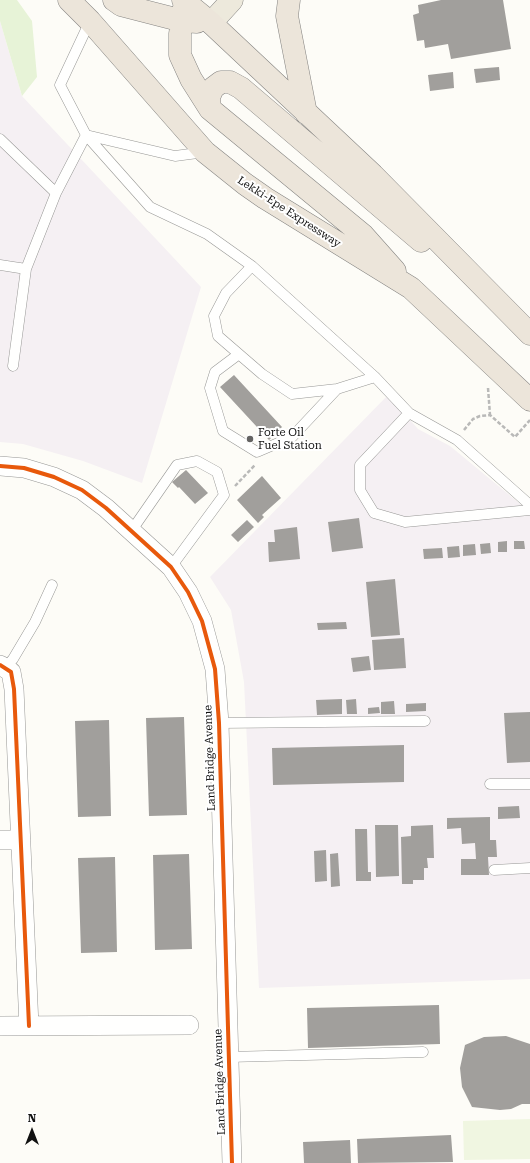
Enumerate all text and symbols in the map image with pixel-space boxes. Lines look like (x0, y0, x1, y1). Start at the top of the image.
street label: Lekki-Epe Expressway (235, 174, 343, 250)
place label: Forte Oil Fuel Station (258, 426, 322, 452)
marker: Forte Oil Fuel Station (245, 434, 255, 444)
street label: Land Bridge Avenue (202, 705, 218, 811)
street label: Land Bridge Avenue (212, 1029, 228, 1135)
north arrow (12, 1111, 52, 1151)
text: N (28, 1112, 36, 1125)

